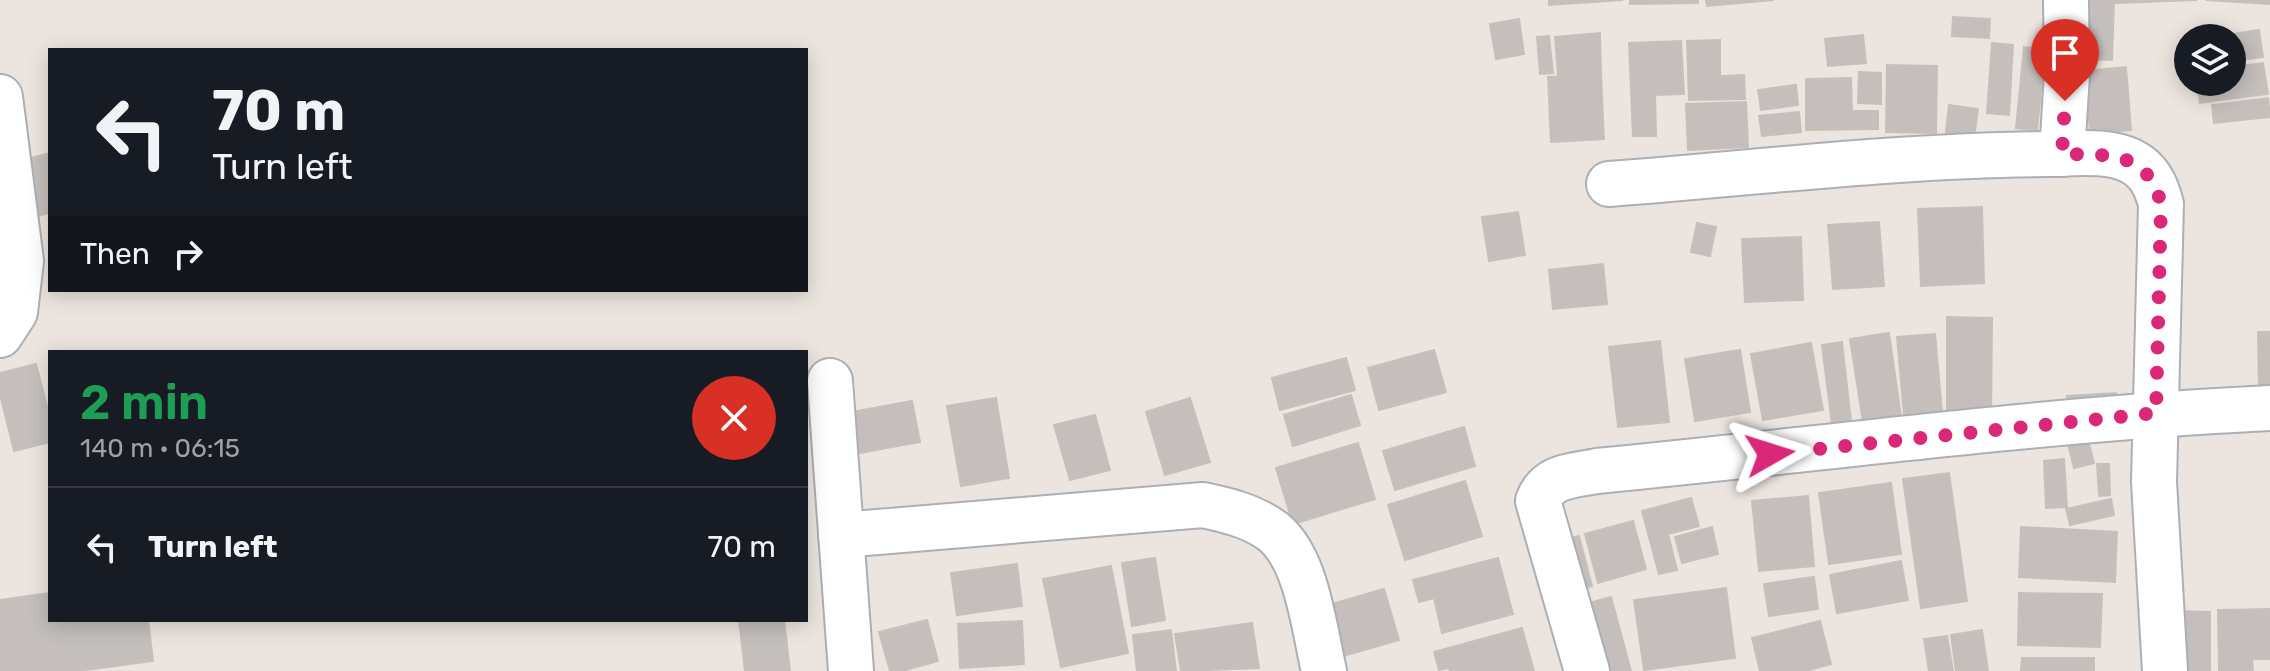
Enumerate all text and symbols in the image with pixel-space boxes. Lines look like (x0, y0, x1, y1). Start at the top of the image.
pin (2031, 19, 2099, 101)
map controls (2174, 24, 2246, 96)
button: layers (2174, 24, 2246, 96)
icon: arrive (2043, 31, 2087, 75)
text: 70 m (212, 78, 345, 144)
icon: left (80, 80, 184, 184)
text: Turn left (212, 145, 353, 188)
icon: right (166, 232, 210, 276)
text: Then (80, 236, 150, 272)
text: 2 min (80, 374, 208, 431)
button: close (692, 376, 776, 460)
position arrow (1728, 412, 1812, 496)
text: 140 m · 06:15 (80, 433, 240, 464)
icon: left (80, 525, 124, 569)
text: Turn left (148, 529, 278, 565)
text: 70 m (708, 529, 776, 565)

